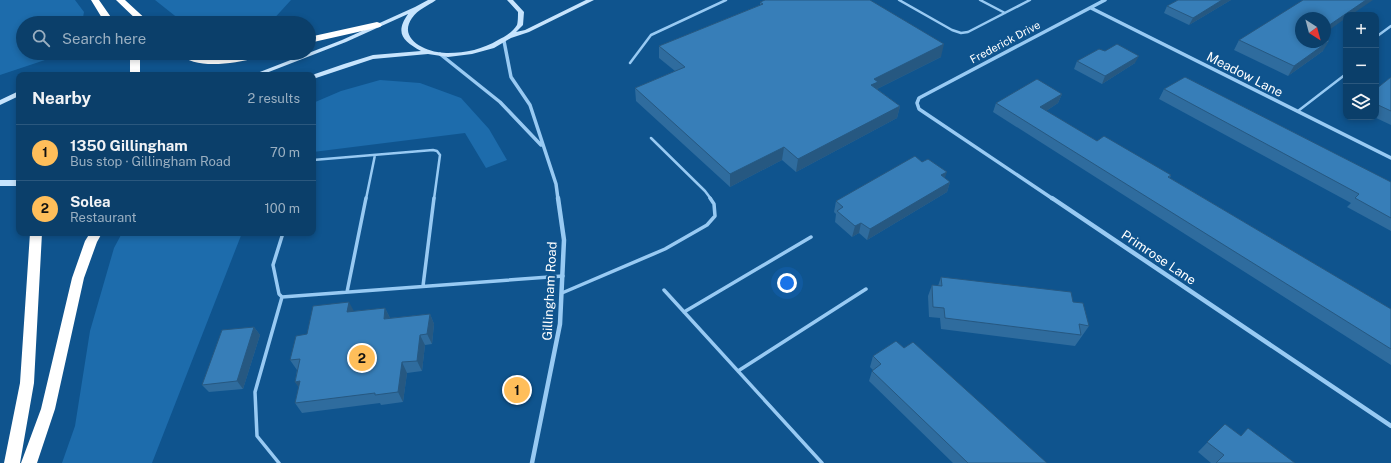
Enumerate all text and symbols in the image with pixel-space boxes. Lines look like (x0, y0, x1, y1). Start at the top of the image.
north arrow (1295, 12, 1331, 48)
map controls (1343, 12, 1379, 120)
button: + (1343, 12, 1379, 48)
search box (16, 16, 316, 60)
street label: Frederick Drive (968, 18, 1042, 66)
icon: search (30, 27, 52, 49)
text: Search here (62, 30, 146, 47)
button: − (1343, 48, 1379, 84)
street label: Meadow Lane (1204, 49, 1285, 100)
button: layers (1343, 84, 1379, 120)
text: Nearby (32, 88, 91, 108)
text: 2 results (248, 91, 300, 106)
text: 1350 Gillingham (70, 137, 188, 154)
text: 1 (42, 145, 48, 160)
text: 70 m (270, 145, 300, 160)
text: Bus stop · Gillingham Road (70, 154, 231, 169)
text: Solea (70, 193, 111, 210)
text: 2 (41, 201, 49, 216)
text: 100 m (264, 201, 300, 216)
text: Restaurant (70, 210, 136, 225)
street label: Primrose Lane (1119, 227, 1199, 288)
street label: Gillingham Road (539, 241, 560, 341)
your location (777, 273, 797, 293)
pin: 2 (349, 343, 375, 373)
pin: 1 (504, 375, 530, 405)

